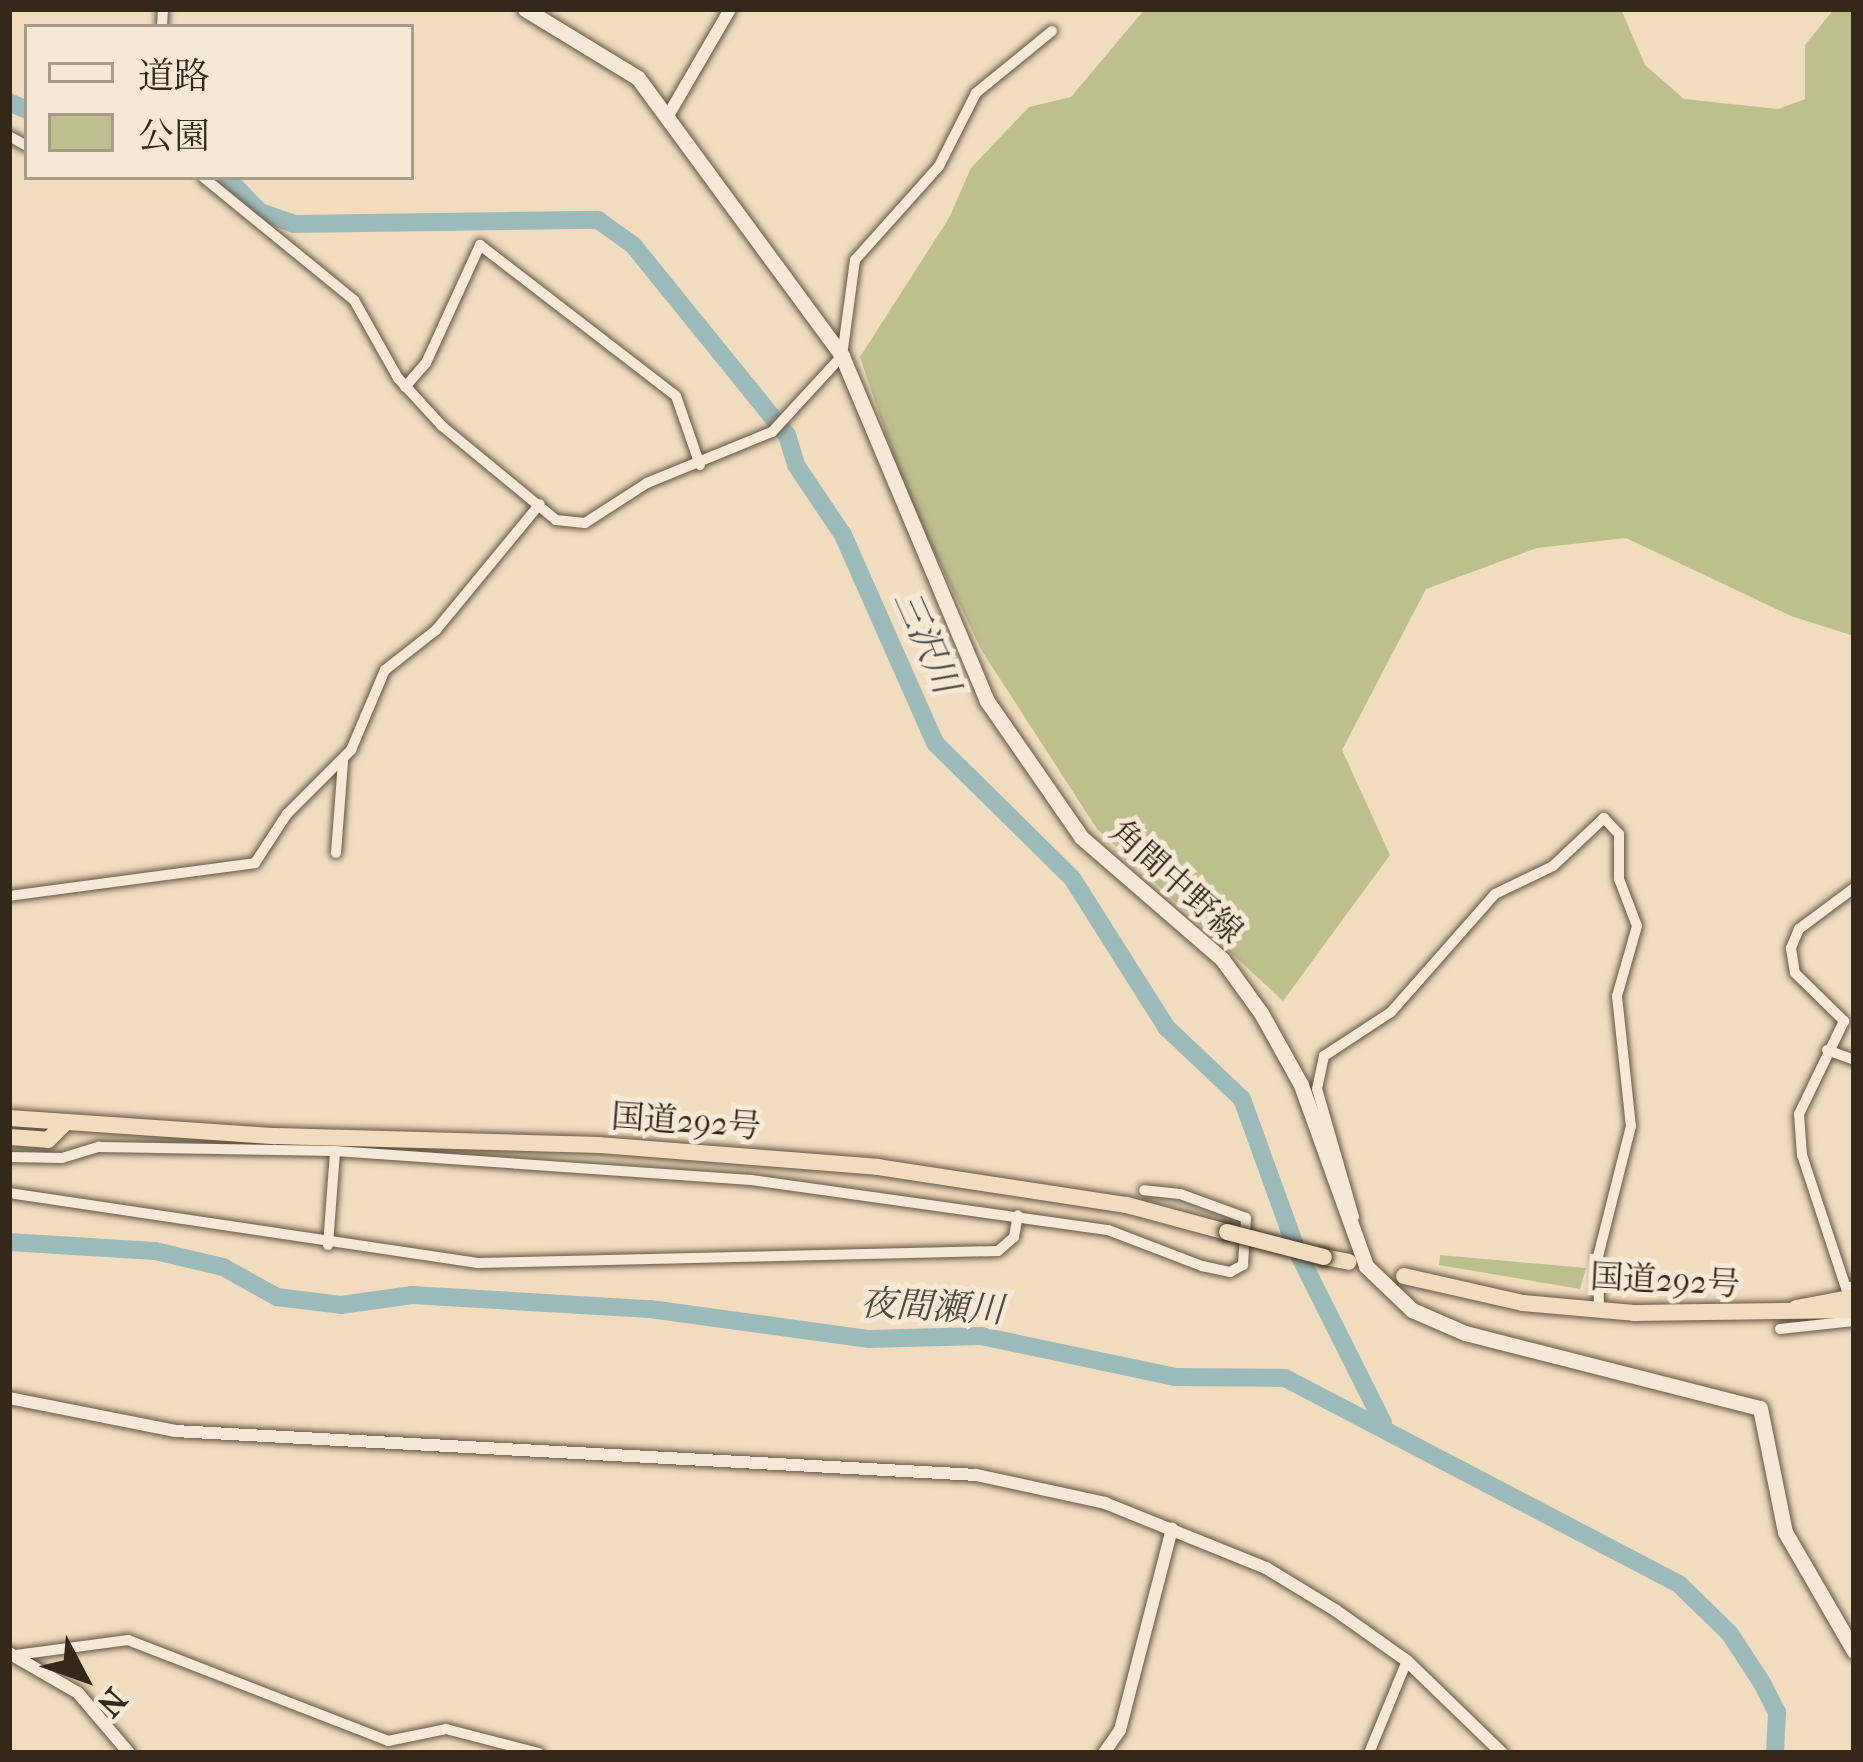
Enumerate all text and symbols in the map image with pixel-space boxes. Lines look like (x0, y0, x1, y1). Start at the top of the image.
legend (24, 24, 414, 180)
text: 道路 (138, 55, 210, 97)
text: 公園 (138, 115, 210, 157)
water label: 三沢川 (884, 584, 968, 700)
street label: 角間中野線 (1101, 812, 1251, 952)
street label: 国道292号 (610, 1097, 762, 1147)
street label: 国道292号 (1589, 1257, 1741, 1305)
water label: 夜間瀬川 (859, 1282, 1005, 1332)
north arrow (24, 1618, 144, 1738)
text: N (89, 1680, 134, 1724)

